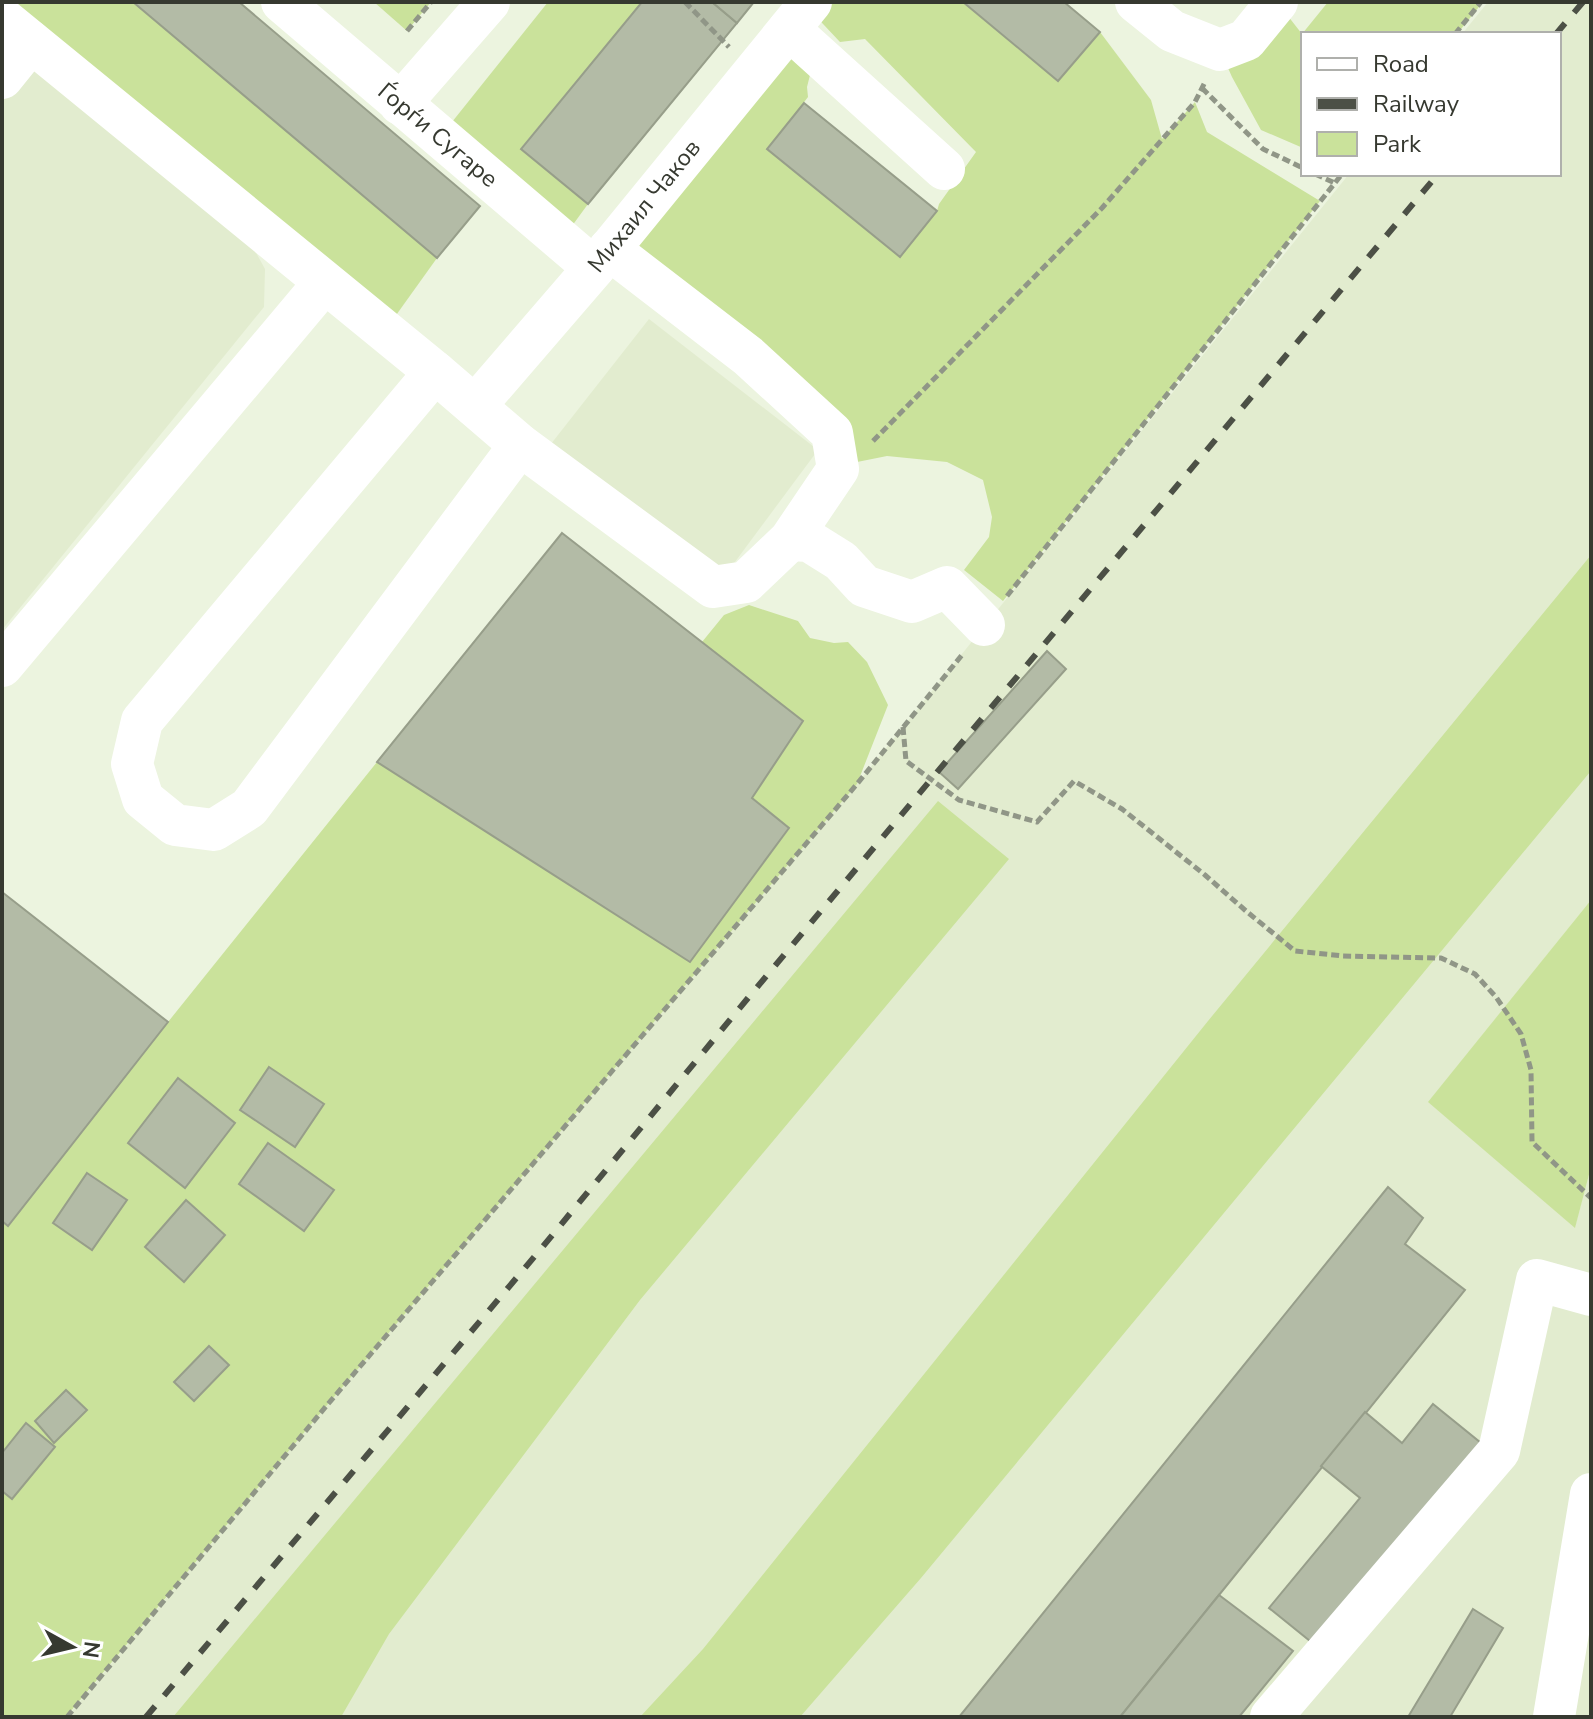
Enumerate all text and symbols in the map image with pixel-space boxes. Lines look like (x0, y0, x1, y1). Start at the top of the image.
legend (1301, 32, 1561, 176)
text: Road (1373, 48, 1429, 80)
street label: Ѓорѓи Сугаре (371, 75, 505, 195)
text: Railway (1373, 88, 1460, 120)
text: Park (1373, 128, 1422, 160)
street label: Михаил Чаков (580, 133, 708, 279)
north arrow (32, 1607, 112, 1687)
text: N (75, 1639, 107, 1660)

